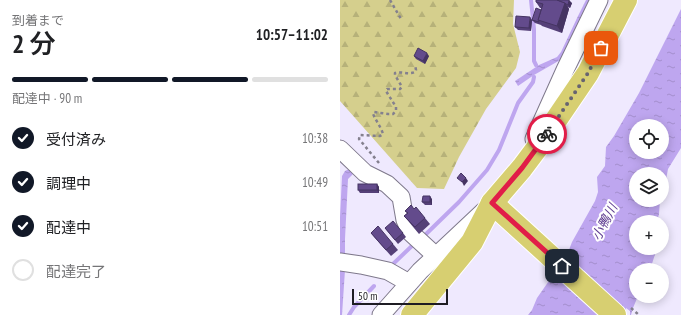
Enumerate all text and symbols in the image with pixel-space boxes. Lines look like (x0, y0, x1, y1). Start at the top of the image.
text: 到着まで (12, 12, 64, 29)
text: 10:57–11:02 (256, 25, 328, 44)
text: 2 分 (12, 27, 56, 60)
pin (584, 31, 618, 65)
icon: bag (590, 37, 612, 59)
text: 配達中 · 90 m (12, 90, 82, 107)
courier (527, 114, 567, 154)
map controls (629, 119, 669, 303)
button: locate (629, 119, 669, 159)
icon: bike (536, 123, 558, 145)
icon: check (12, 127, 34, 149)
text: 受付済み (46, 130, 106, 149)
text: 10:38 (302, 130, 328, 147)
button: layers (629, 167, 669, 207)
icon: check (12, 171, 34, 193)
text: 調理中 (46, 174, 91, 193)
text: 10:49 (302, 174, 328, 191)
water label: 小鴨川 (588, 199, 622, 243)
icon: check (12, 215, 34, 237)
button: + (629, 215, 669, 255)
text: 配達中 (46, 218, 91, 237)
text: 10:51 (302, 218, 328, 235)
pin (545, 249, 579, 283)
icon: home (551, 255, 573, 277)
text: 配達完了 (46, 262, 106, 281)
button: − (629, 263, 669, 303)
scale bar (352, 287, 448, 306)
text: 50 m (358, 289, 377, 303)

